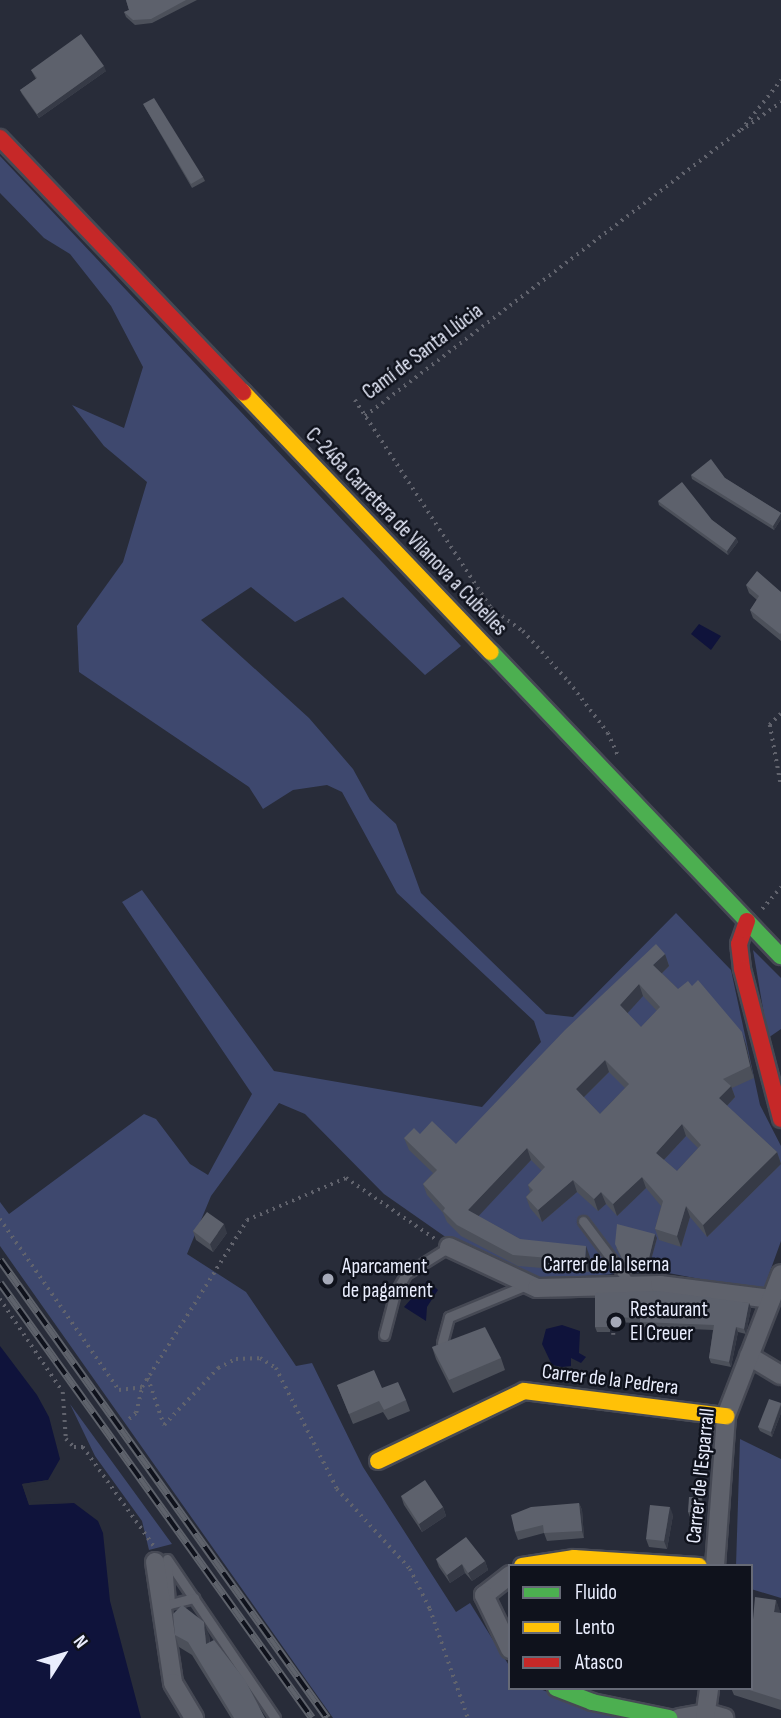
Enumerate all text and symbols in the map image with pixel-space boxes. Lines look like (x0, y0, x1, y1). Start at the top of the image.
street label: Camí de Santa Llúcia (358, 299, 488, 405)
street label: C-246a Carretera de Vilanova a Cubelles (300, 423, 512, 641)
street label: Carrer de la Iserna (543, 1252, 669, 1278)
place label: Aparcament de pagament (342, 1254, 433, 1304)
marker: Aparcament de pagament (320, 1271, 336, 1287)
place label: Restaurant El Creuer (630, 1297, 708, 1347)
marker: Restaurant El Creuer (608, 1314, 624, 1330)
street label: Carrer de la Pedrera (540, 1359, 680, 1401)
street label: Carrer de l'Esparrall (681, 1407, 721, 1545)
legend (508, 1564, 753, 1690)
text: Fluido (575, 1580, 617, 1605)
text: Lento (575, 1615, 615, 1640)
north arrow (28, 1620, 98, 1690)
text: N (68, 1631, 92, 1653)
text: Atasco (575, 1650, 623, 1675)

